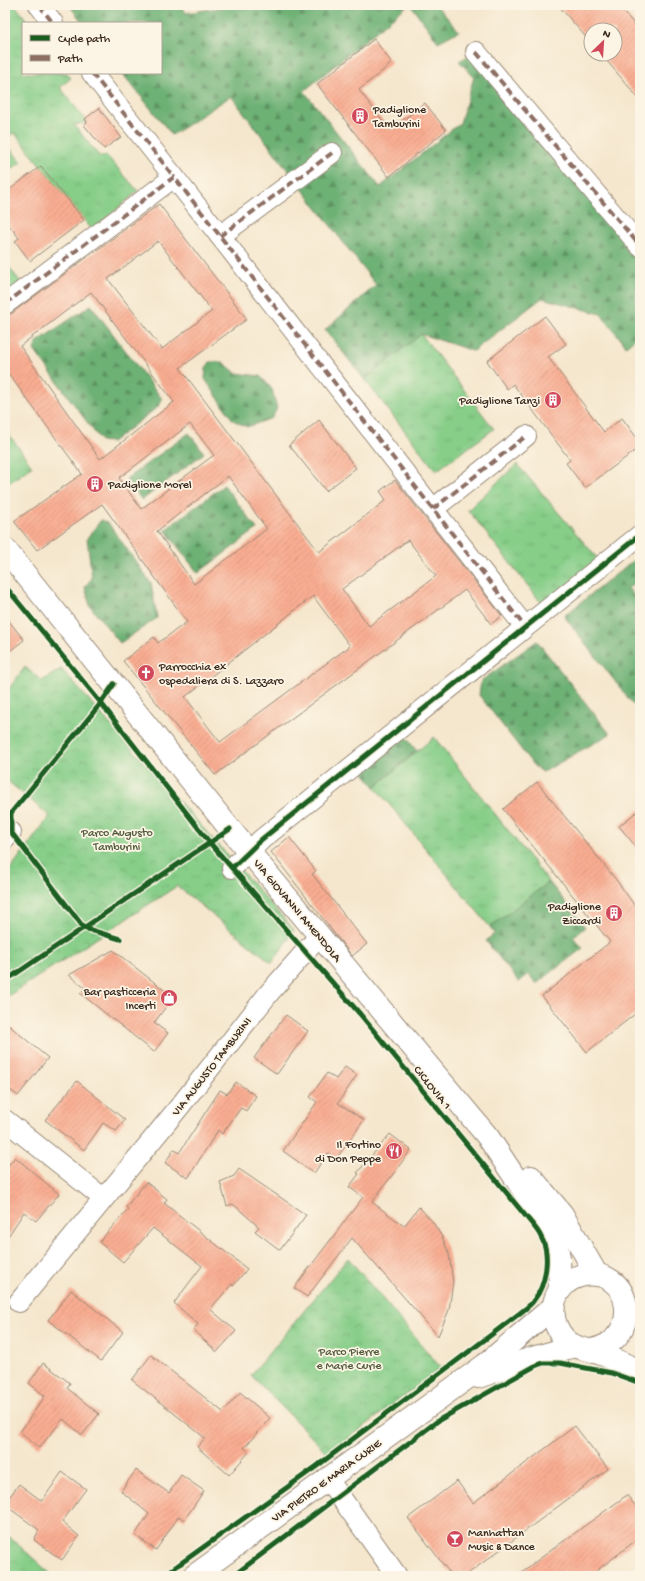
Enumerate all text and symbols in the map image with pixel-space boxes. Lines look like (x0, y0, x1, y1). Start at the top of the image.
legend (22, 22, 162, 74)
north arrow (583, 22, 623, 62)
text: N (601, 28, 612, 42)
text: Cycle path (58, 33, 111, 47)
text: Path (57, 53, 83, 67)
place label: Padiglione Tamburini (372, 104, 427, 132)
building icon: Padiglione Tamburini (350, 106, 370, 126)
building icon: Padiglione Tanzi (543, 390, 563, 410)
place label: Padiglione Tanzi (458, 395, 540, 409)
building icon: Padiglione Morel (85, 474, 105, 494)
place label: Padiglione Morel (107, 479, 192, 493)
place label: Parrocchia ex ospedaliera di S. Lazzaro (158, 661, 284, 689)
church icon: Parrocchia ex ospedaliera di S. Lazzaro (136, 663, 156, 683)
park label: Parco Augusto Tamburini (80, 827, 153, 855)
street label: VIA GIOVANNI AMENDOLA (249, 856, 344, 966)
place label: Padiglione Ziccardi (547, 901, 602, 929)
building icon: Padiglione Ziccardi (604, 903, 624, 923)
place label: Bar pasticceria Incerti (83, 986, 156, 1014)
shop icon: Bar pasticceria Incerti (159, 988, 179, 1008)
street label: VIA AUGUSTO TAMBURINI (169, 1015, 255, 1120)
street label: CICLOVIA 1 (410, 1064, 453, 1113)
place label: Il Fortino di Don Peppe (315, 1139, 382, 1167)
restaurant icon: Il Fortino di Don Peppe (384, 1141, 404, 1161)
park label: Parco Pierre e Marie Curie (316, 1346, 382, 1374)
street label: VIA PIETRO E MARIA CURIE (269, 1437, 385, 1527)
place label: Manhattan Music & Dance (468, 1527, 536, 1555)
bar icon: Manhattan Music & Dance (445, 1529, 465, 1549)

